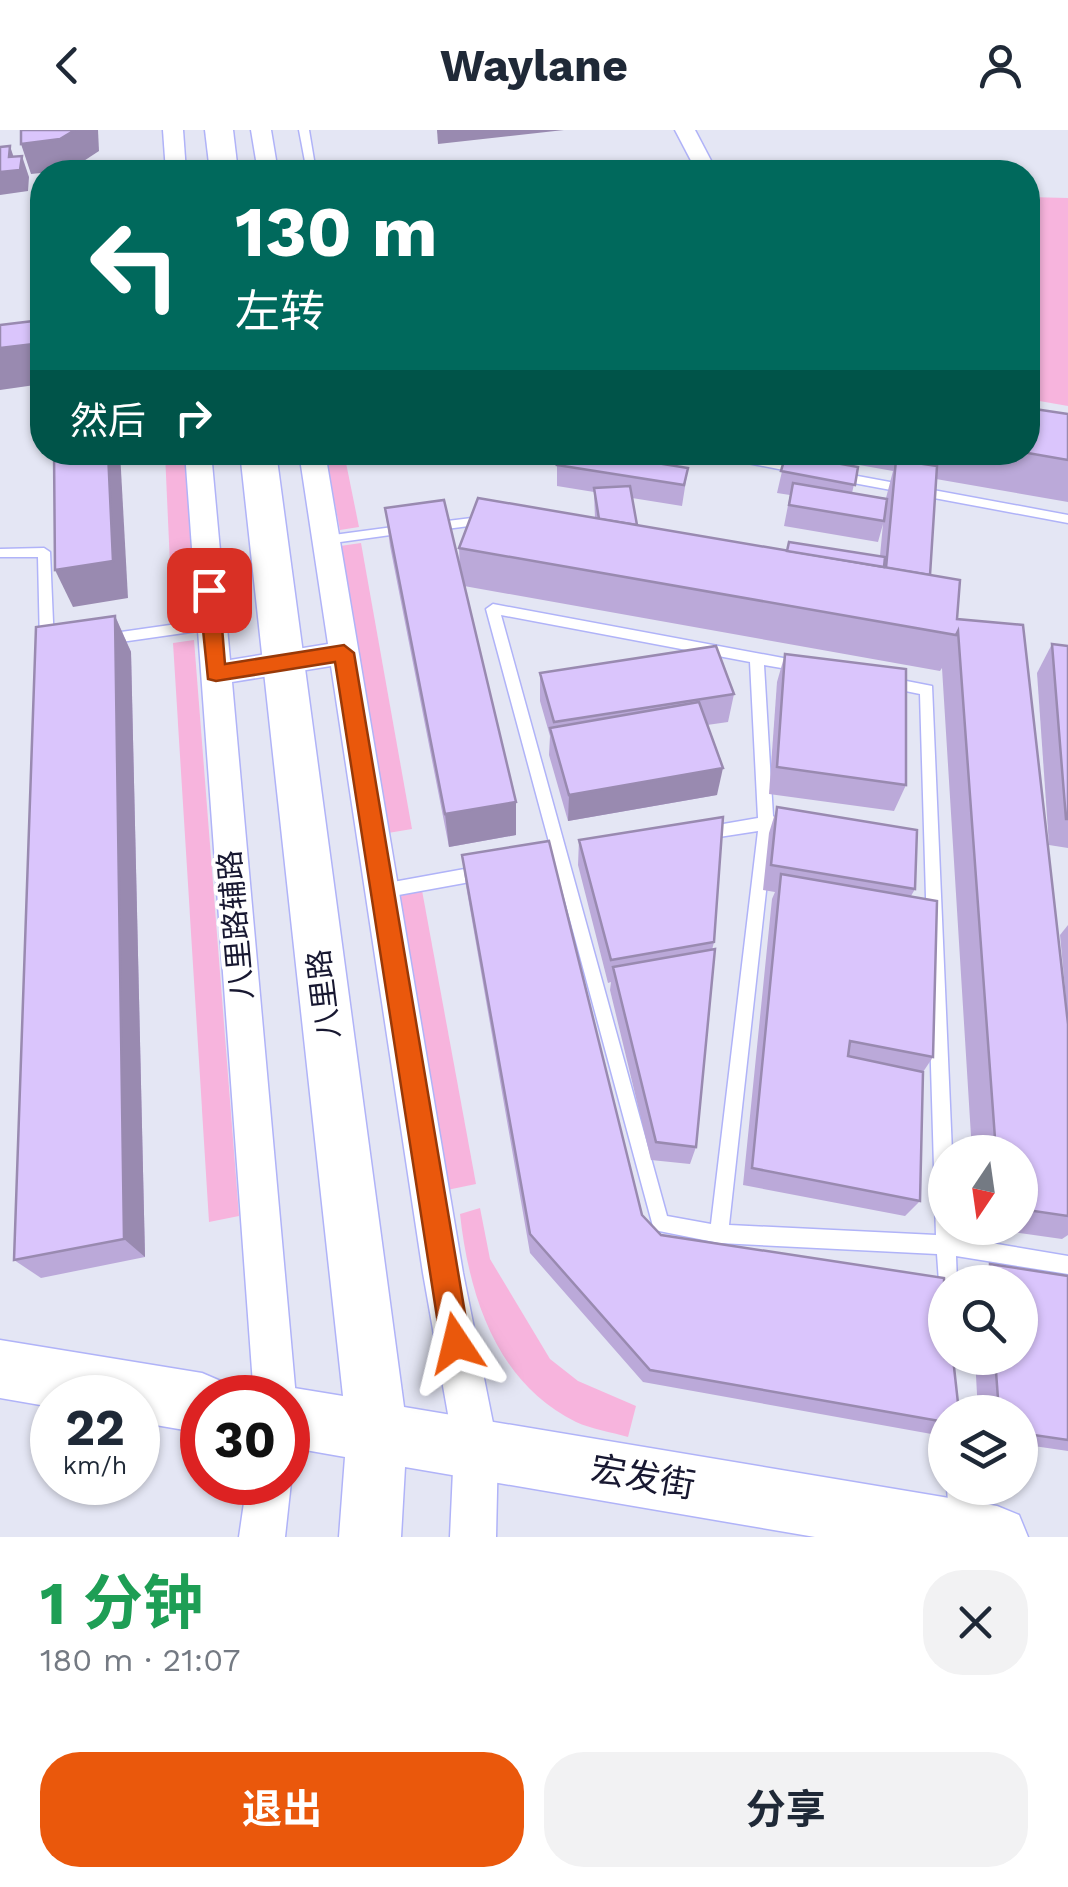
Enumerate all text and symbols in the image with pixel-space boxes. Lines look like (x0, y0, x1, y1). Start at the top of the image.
icon: back (40, 38, 95, 93)
icon: person (973, 38, 1028, 93)
text: Waylane (440, 39, 628, 92)
text: 130 m (235, 191, 438, 273)
icon: left (70, 200, 200, 330)
text: 左转 (235, 285, 325, 338)
icon: right (166, 390, 221, 445)
text: 然后 (70, 399, 146, 443)
pin (167, 548, 252, 633)
icon: arrive (182, 563, 237, 618)
street label: 八里路辅路 (212, 849, 259, 1001)
street label: 八里路 (301, 947, 346, 1041)
north arrow (928, 1135, 1038, 1245)
map controls (928, 1135, 1038, 1505)
button: search (928, 1265, 1038, 1375)
position arrow (404, 1291, 508, 1395)
speed limit sign: 30 (180, 1375, 310, 1505)
button: layers (928, 1395, 1038, 1505)
text: 22 (65, 1398, 125, 1457)
street label: 宏发街 (588, 1447, 698, 1507)
text: km/h (63, 1451, 127, 1480)
text: 1 分钟 (40, 1568, 203, 1639)
button: close (923, 1570, 1028, 1675)
text: 180 m · 21:07 (40, 1641, 240, 1679)
button: 退出 (40, 1752, 524, 1867)
button: 分享 (544, 1752, 1028, 1867)

